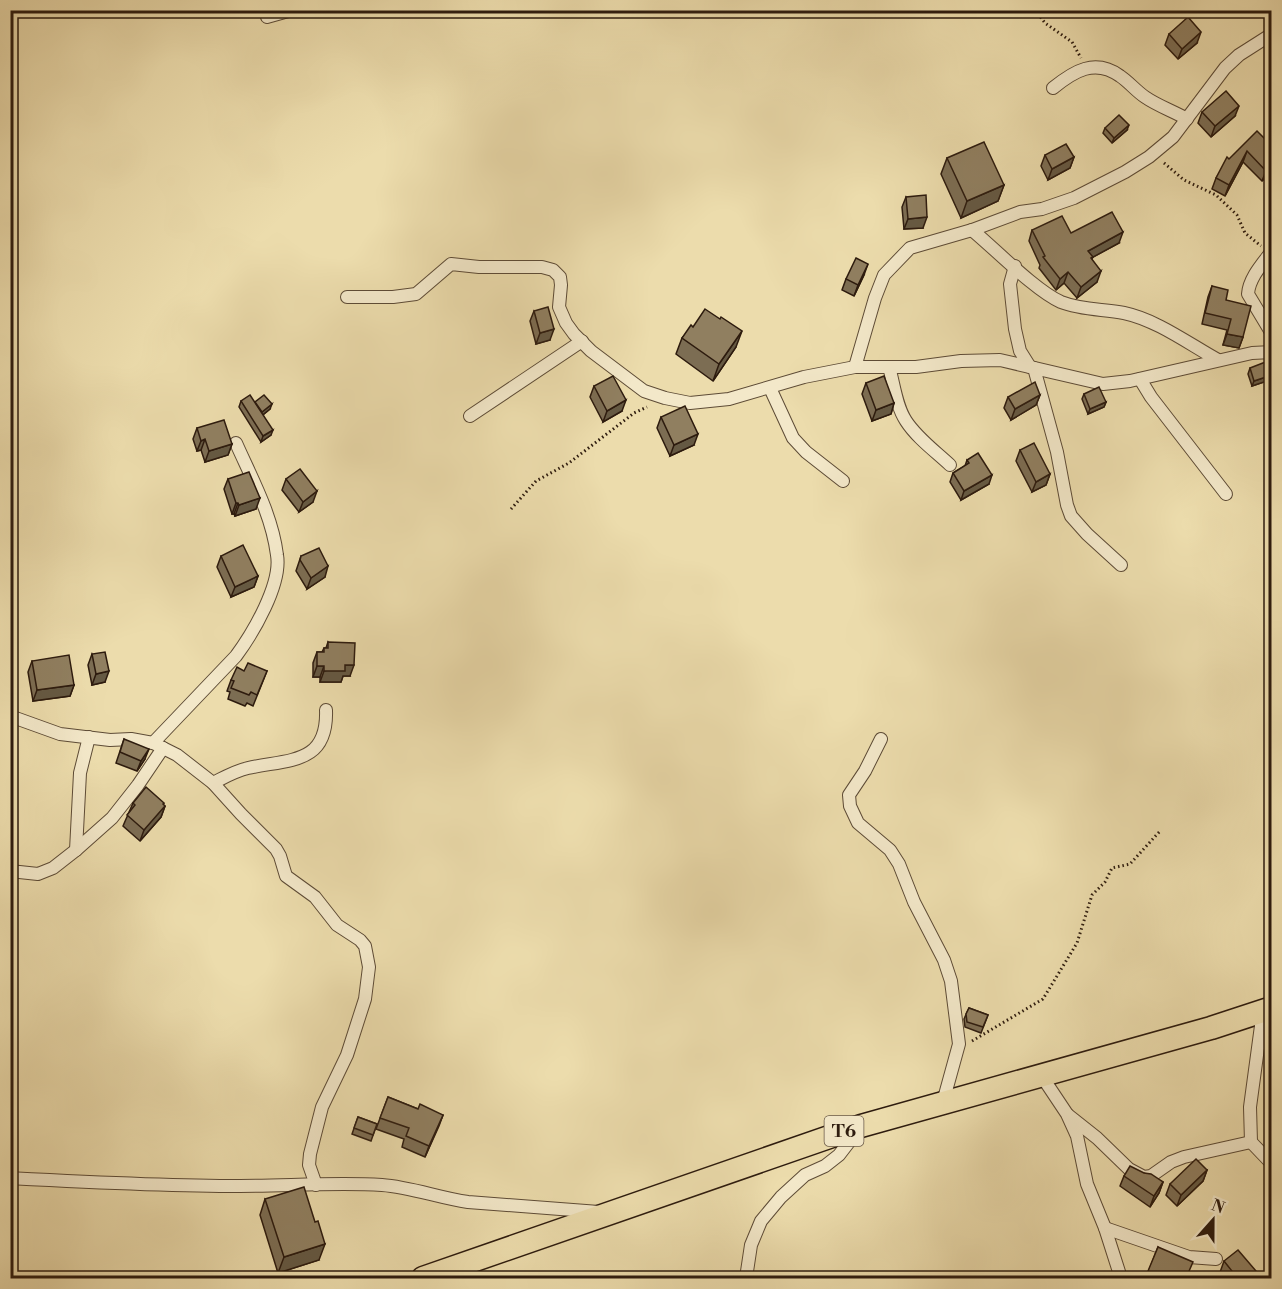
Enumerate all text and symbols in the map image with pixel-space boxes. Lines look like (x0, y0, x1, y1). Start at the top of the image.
road number: T6 (824, 1116, 864, 1146)
north arrow (1183, 1190, 1243, 1250)
text: N (1209, 1195, 1228, 1219)

